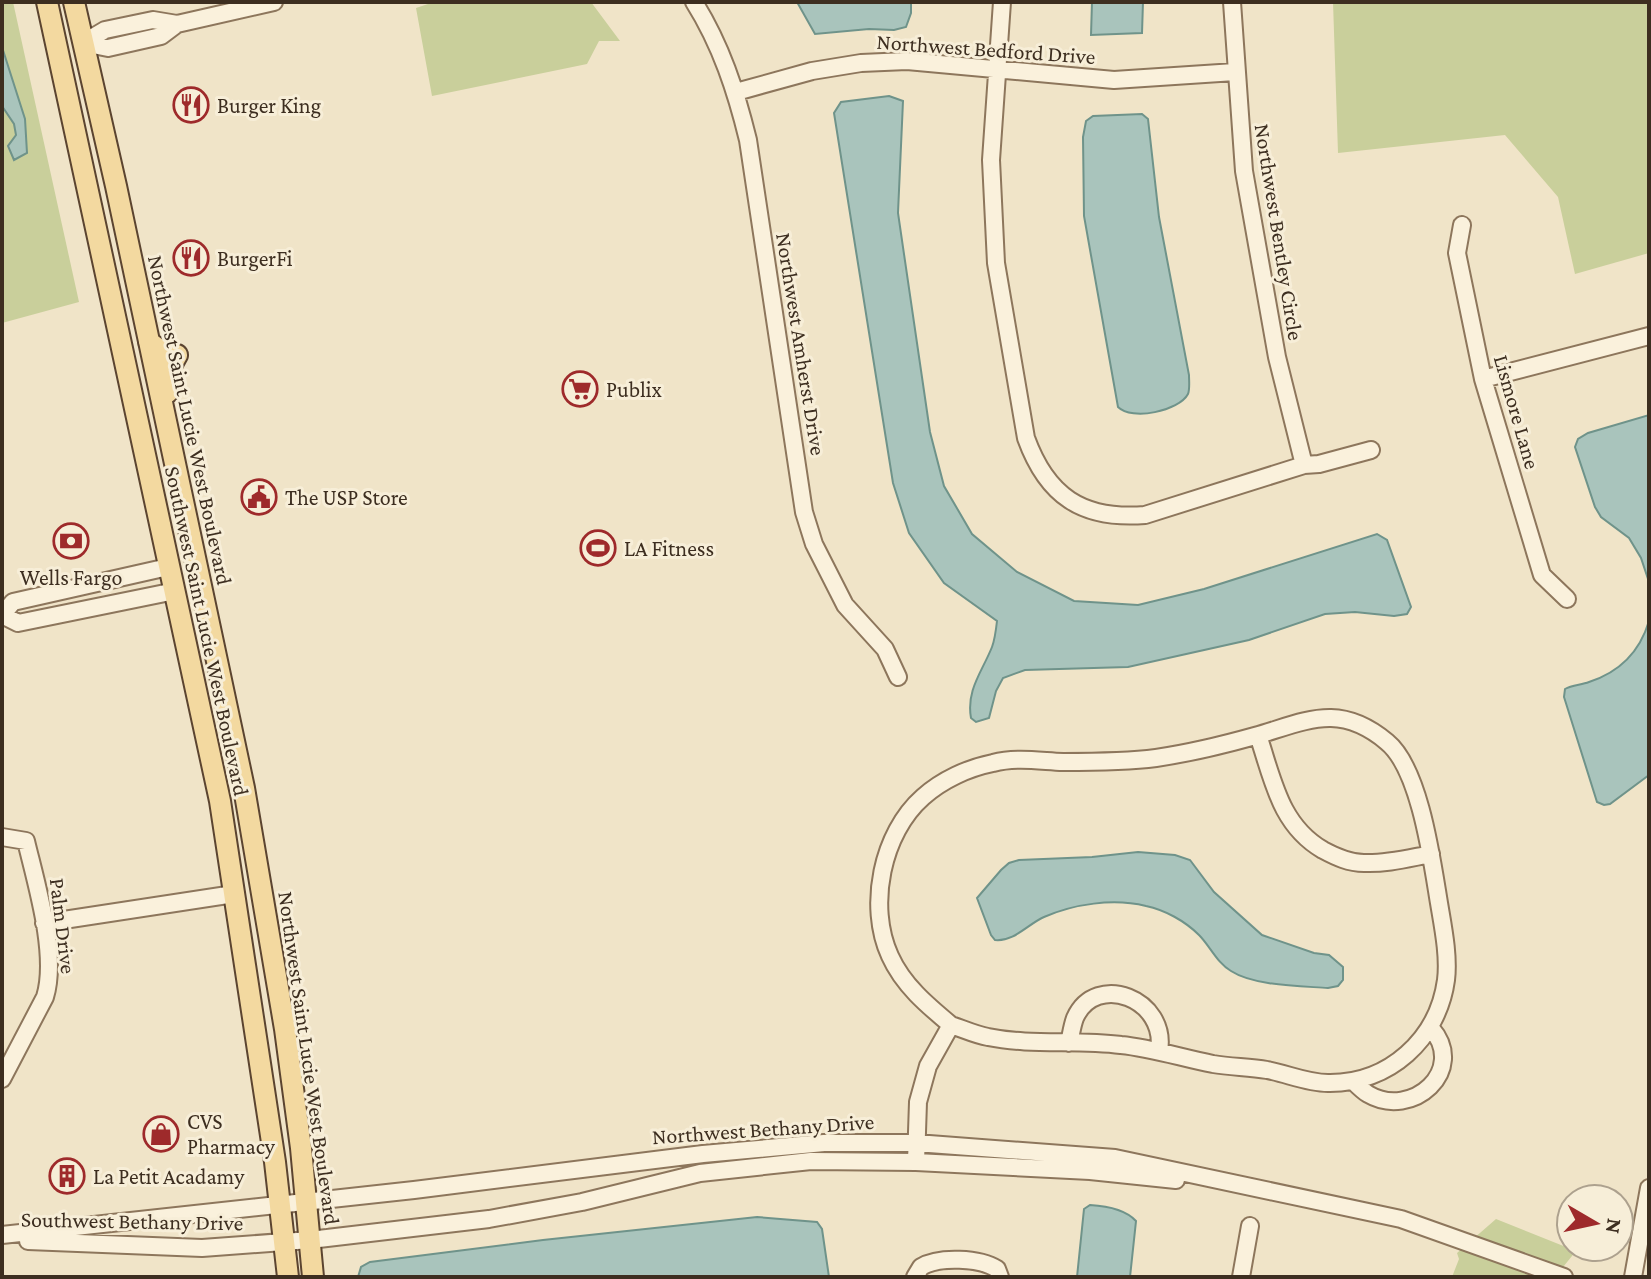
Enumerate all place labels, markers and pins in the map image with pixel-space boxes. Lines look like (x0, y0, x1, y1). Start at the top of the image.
restaurant icon: Burger King (172, 86, 210, 124)
place label: Burger King (217, 93, 321, 118)
restaurant icon: BurgerFi (172, 239, 210, 277)
place label: BurgerFi (217, 246, 293, 271)
supermarket icon: Publix (561, 370, 599, 408)
place label: Publix (606, 377, 662, 402)
public building icon: The USP Store (240, 478, 278, 516)
place label: The USP Store (285, 485, 408, 510)
bank icon: Wells Fargo (52, 522, 90, 560)
sports icon: LA Fitness (579, 529, 617, 567)
place label: LA Fitness (624, 536, 714, 561)
place label: Wells Fargo (20, 565, 122, 590)
place label: CVS Pharmacy (187, 1109, 276, 1159)
shop icon: CVS Pharmacy (142, 1115, 180, 1153)
building icon: La Petit Acadamy (48, 1157, 86, 1195)
place label: La Petit Acadamy (93, 1164, 245, 1189)

